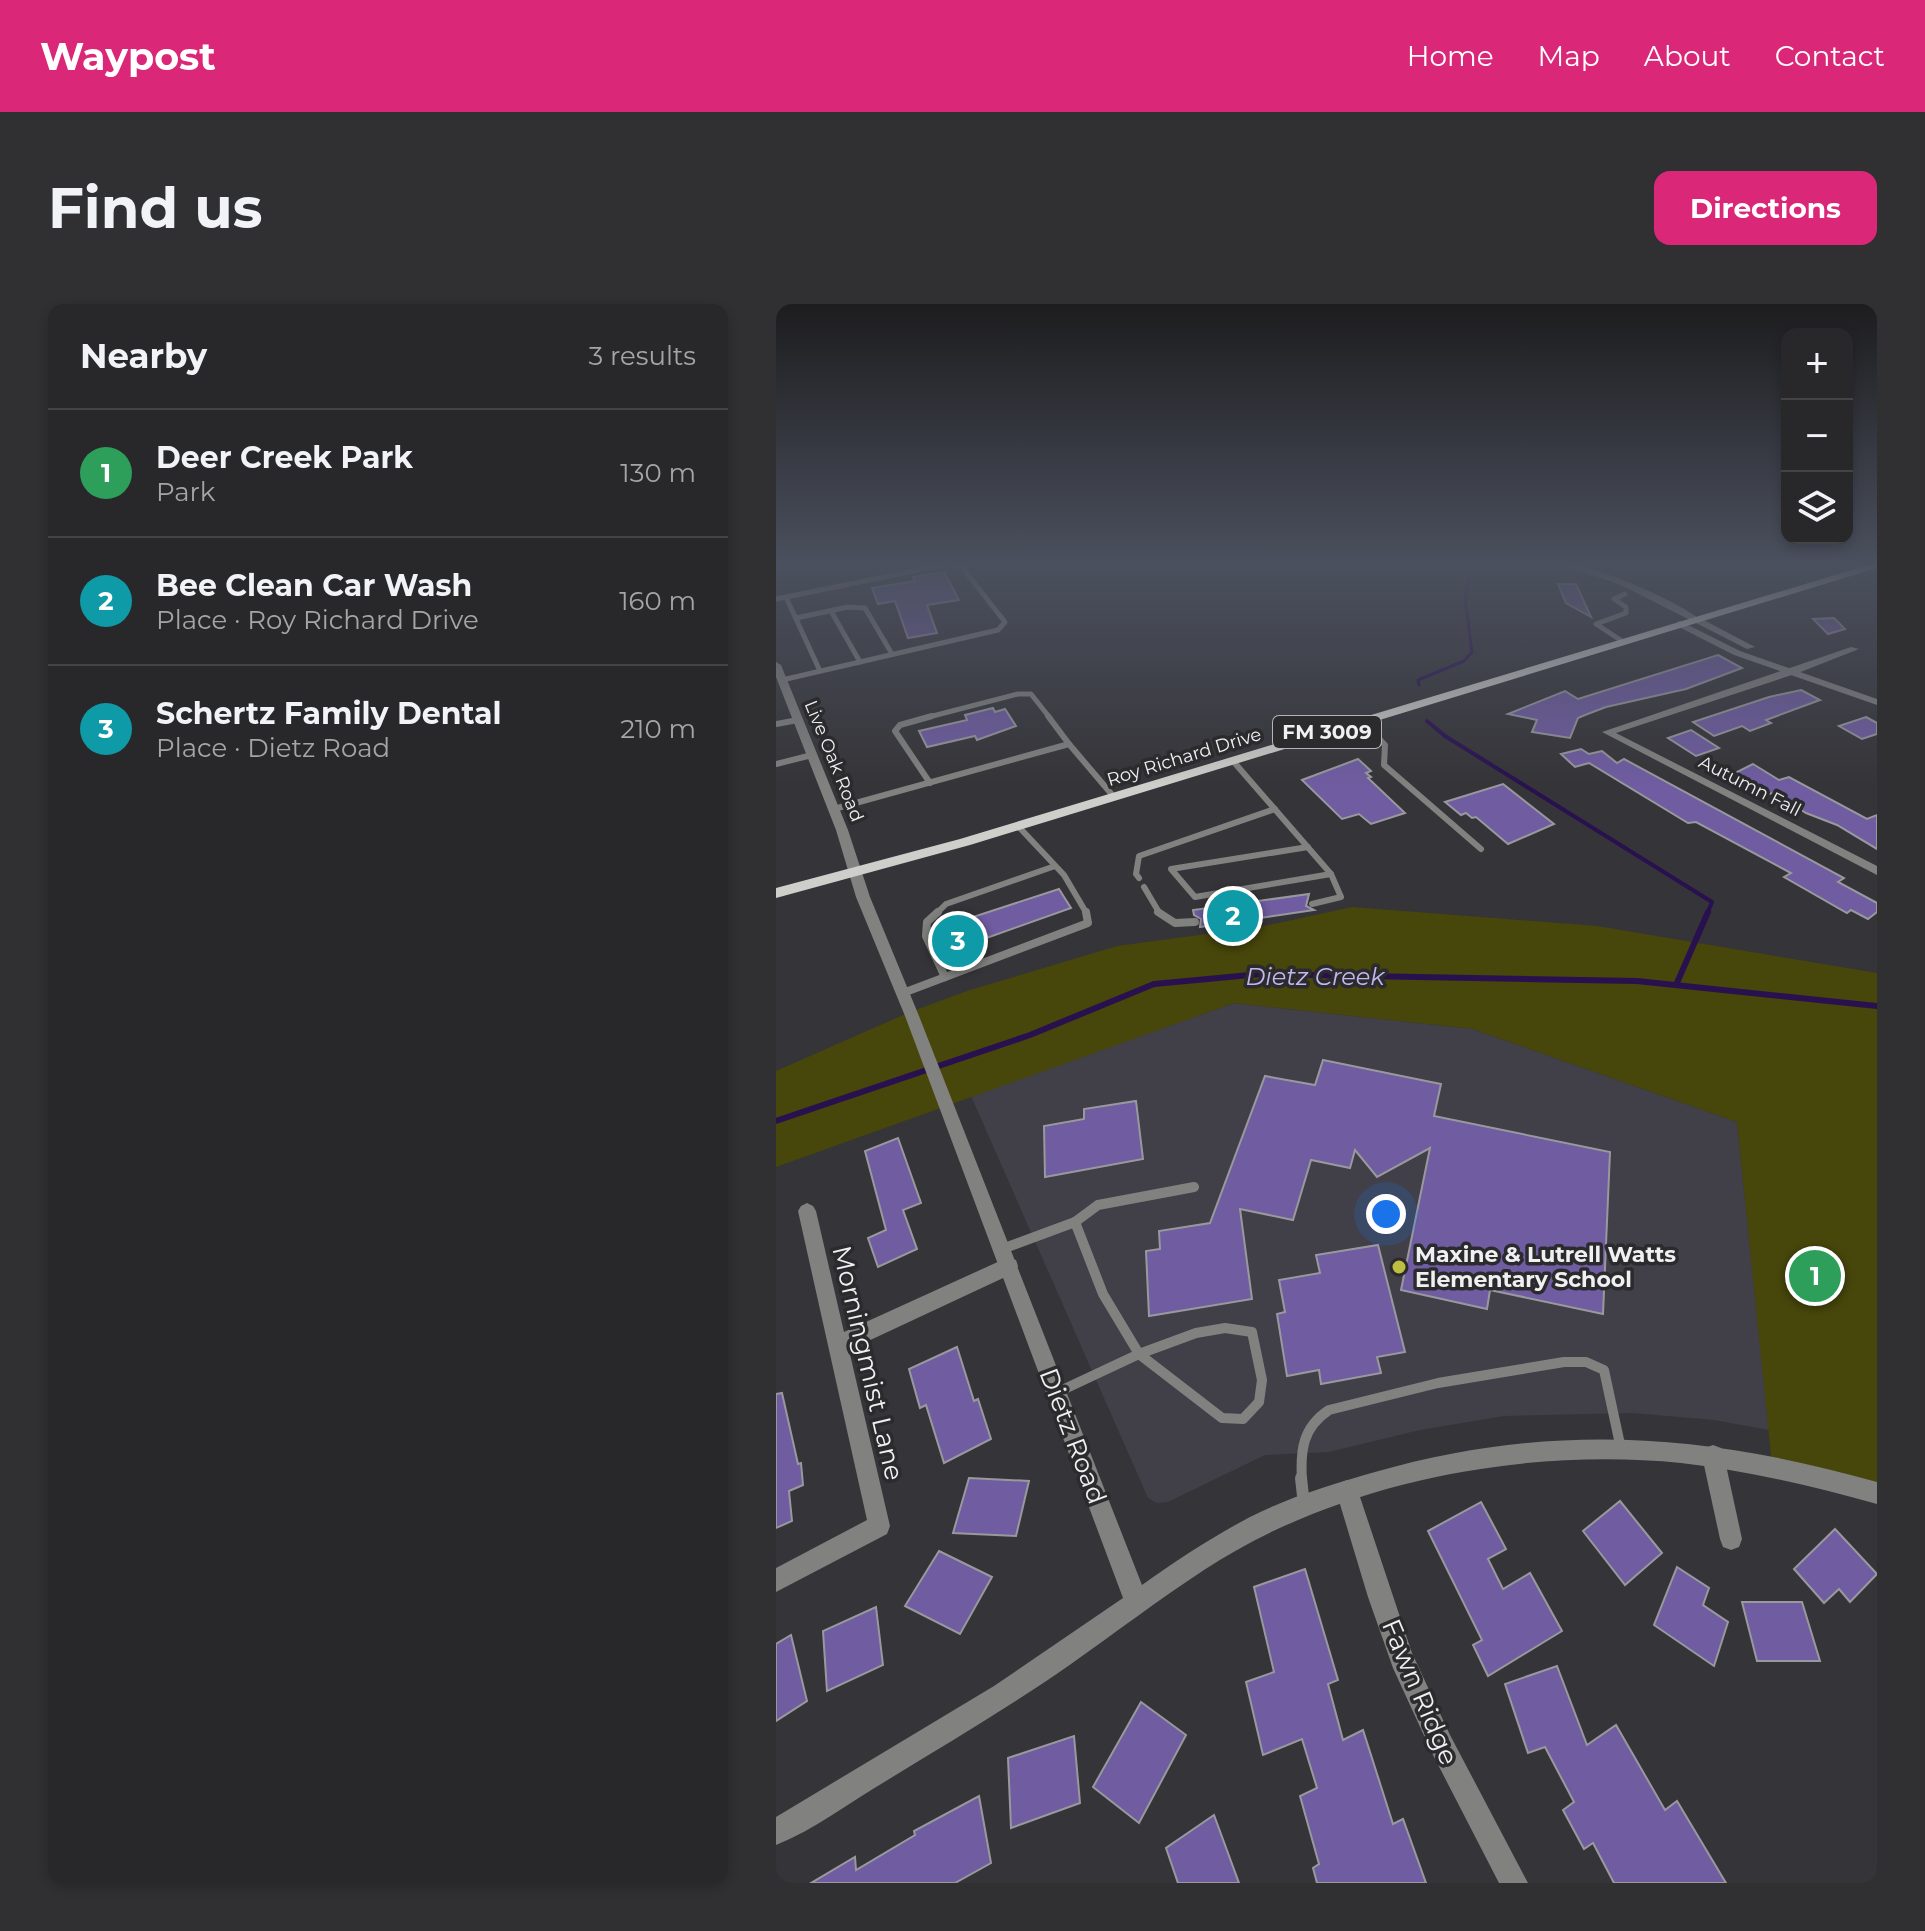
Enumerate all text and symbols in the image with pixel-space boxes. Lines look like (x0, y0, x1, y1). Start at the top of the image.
text: Waypost (40, 33, 216, 80)
text: Home (1407, 39, 1494, 73)
text: Map (1538, 39, 1600, 73)
text: About (1644, 39, 1731, 73)
text: Contact (1775, 39, 1885, 73)
button: Directions (1654, 171, 1877, 245)
text: Find us (48, 174, 262, 242)
map controls (1781, 328, 1853, 544)
button: + (1781, 328, 1853, 400)
text: Nearby (80, 335, 207, 377)
text: 3 results (589, 340, 696, 372)
button: − (1781, 400, 1853, 472)
text: Deer Creek Park (156, 439, 413, 476)
text: 1 (101, 457, 111, 489)
text: 130 m (620, 457, 696, 489)
button: layers (1781, 472, 1853, 544)
text: Park (156, 476, 215, 508)
text: Bee Clean Car Wash (156, 567, 472, 604)
text: 2 (98, 585, 114, 617)
text: 160 m (619, 585, 696, 617)
text: Place · Roy Richard Drive (156, 604, 479, 636)
text: Schertz Family Dental (156, 695, 501, 732)
street label: Live Oak Road (800, 697, 868, 825)
text: 3 (98, 713, 114, 745)
text: 210 m (620, 713, 696, 745)
road number: FM 3009 (1273, 716, 1381, 748)
street label: Roy Richard Drive (1104, 723, 1264, 791)
text: Place · Dietz Road (156, 732, 390, 764)
street label: Autumn Fall (1695, 751, 1805, 821)
pin: 2 (1207, 886, 1259, 946)
pin: 3 (932, 911, 984, 971)
water label: Dietz Creek (1246, 962, 1386, 991)
your location (1366, 1194, 1406, 1234)
place label: Maxine & Lutrell Watts Elementary School (1415, 1241, 1676, 1293)
street label: Morningmist Lane (825, 1243, 911, 1483)
pin: 1 (1789, 1246, 1841, 1306)
marker: Maxine & Lutrell Watts Elementary School (1390, 1258, 1408, 1276)
street label: Dietz Road (1032, 1364, 1114, 1508)
street label: Fawn Ridge (1375, 1614, 1465, 1770)

